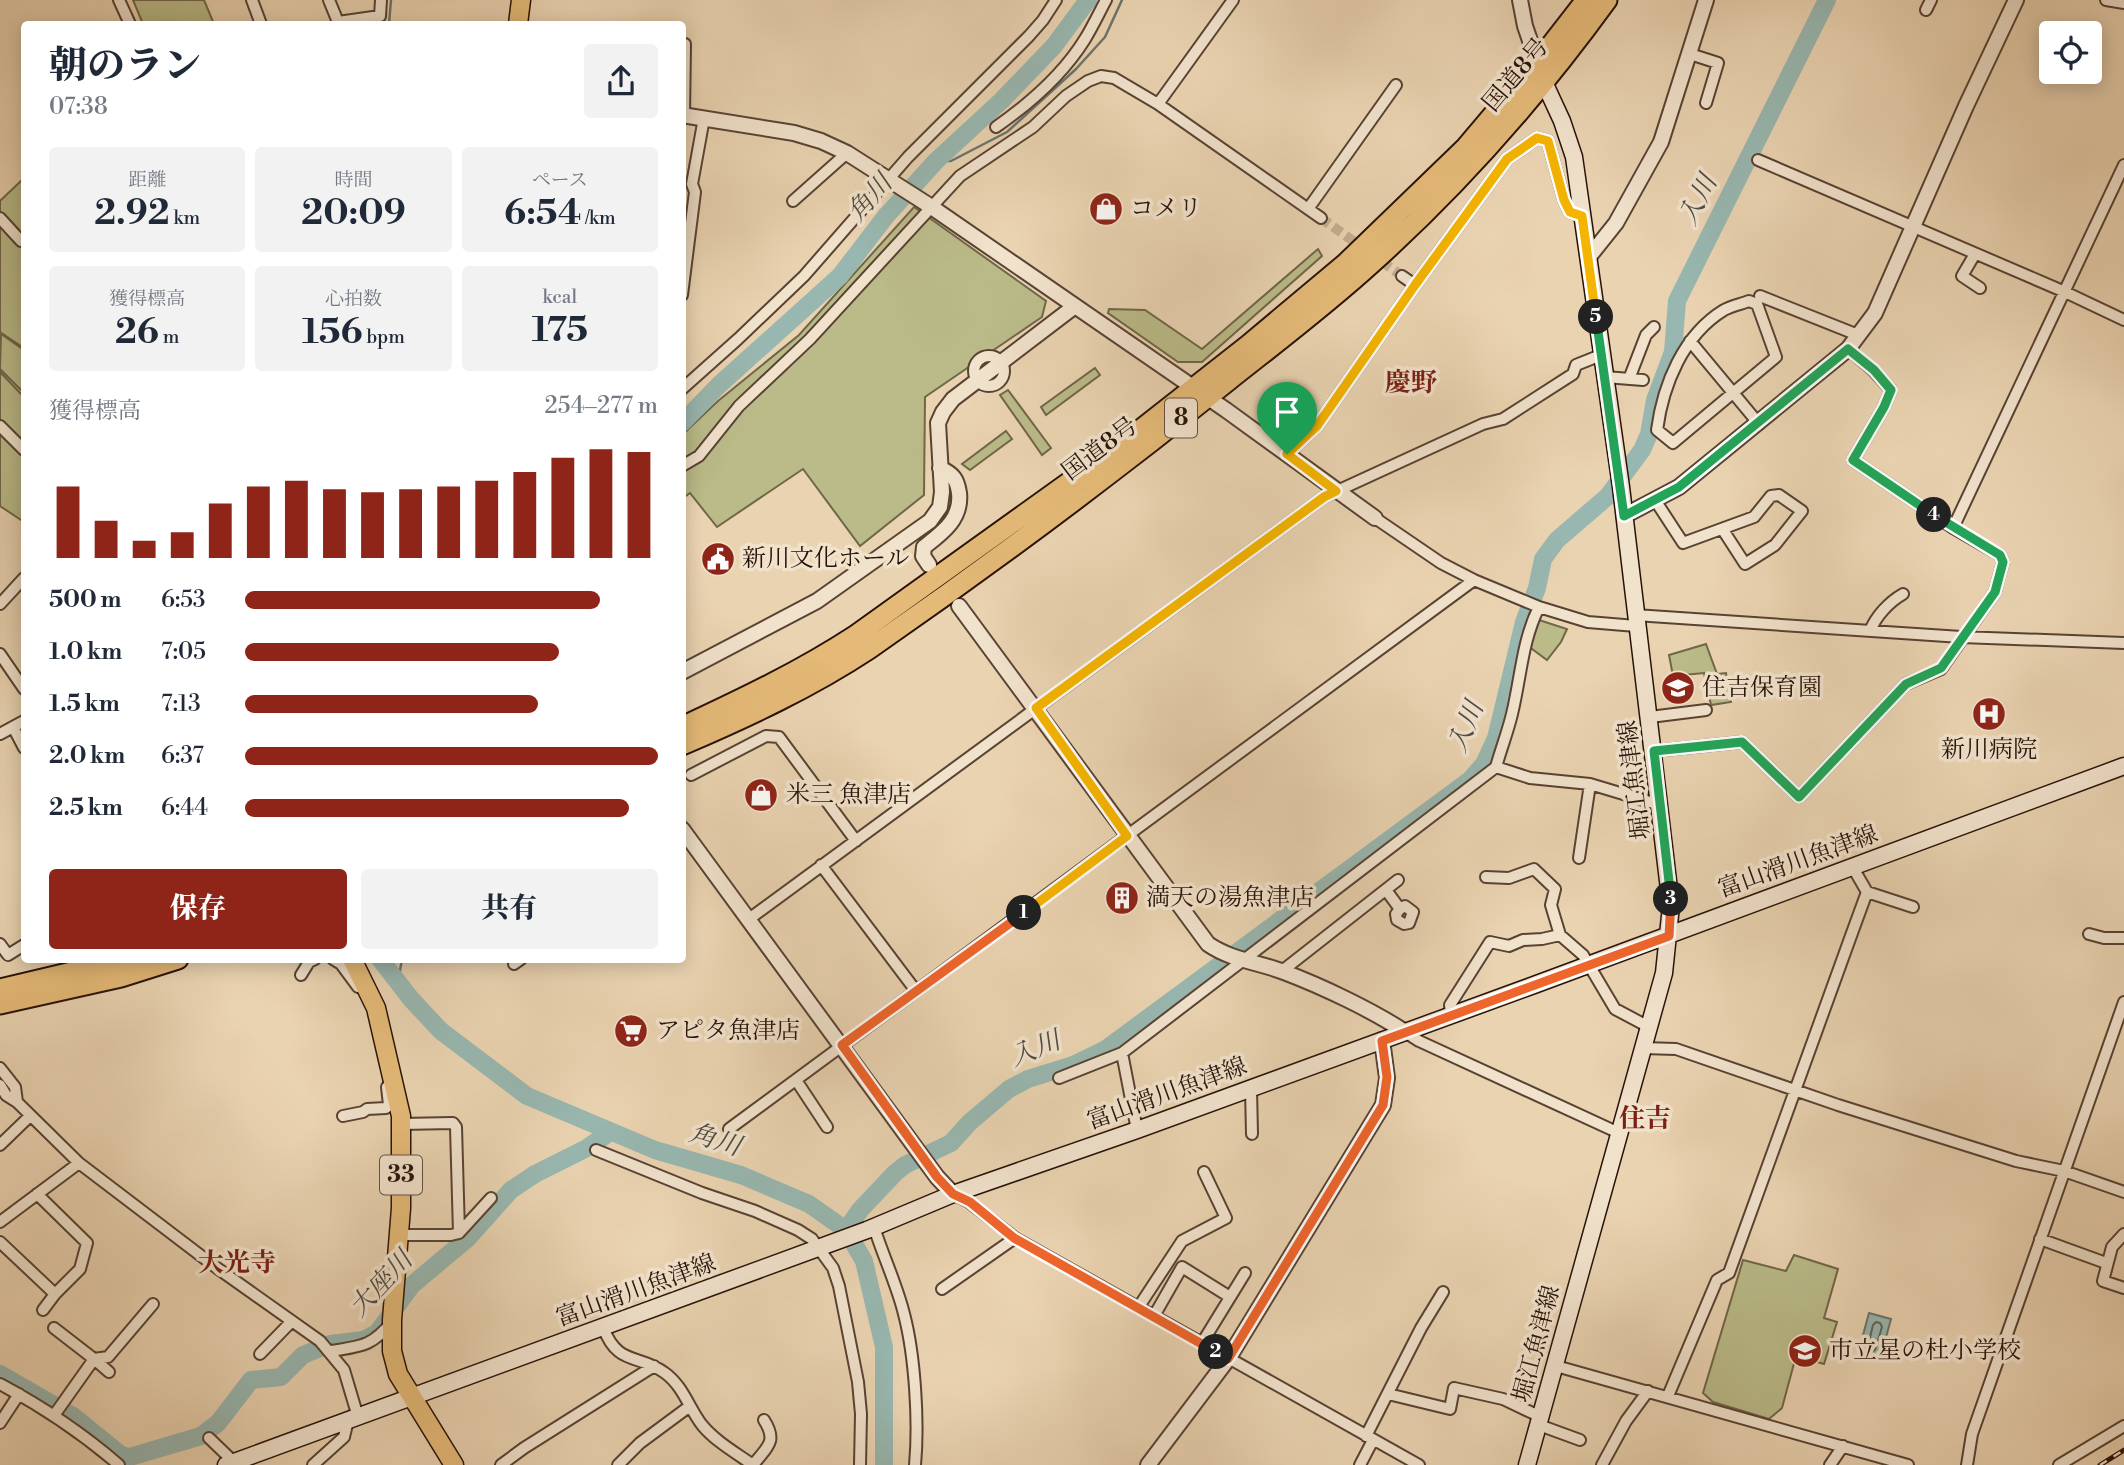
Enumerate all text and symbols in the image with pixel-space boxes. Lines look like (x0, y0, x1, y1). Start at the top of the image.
map controls (2039, 21, 2102, 84)
button: locate (2039, 21, 2102, 84)
street label: 国道8号 (1477, 32, 1555, 118)
text: 朝のラン (49, 43, 201, 90)
button: share (584, 44, 658, 118)
text: 07:38 (49, 93, 108, 121)
water label: 角川 (841, 166, 901, 228)
water label: 入川 (1672, 167, 1725, 230)
text: 距離 (128, 168, 166, 192)
text: 時間 (334, 168, 373, 192)
text: ペース (532, 168, 588, 192)
shop icon: コメリ (1087, 190, 1125, 228)
text: 2.92 (94, 192, 170, 235)
text: 20:09 (301, 192, 406, 235)
text: 6:54 (504, 192, 581, 235)
place label: コメリ (1130, 194, 1202, 224)
text: km (170, 206, 200, 230)
text: /km (581, 206, 616, 230)
text: kcal (543, 285, 577, 309)
text: 獲得標高 (109, 287, 185, 311)
text: 心拍数 (325, 287, 382, 311)
pin: 5 (1578, 300, 1614, 334)
text: 5 (1590, 304, 1601, 328)
text: 175 (532, 309, 588, 352)
text: 26 (115, 311, 159, 354)
text: 156 (302, 311, 363, 354)
text: m (159, 325, 179, 349)
text: bpm (363, 325, 405, 349)
district label: 慶野 (1385, 367, 1437, 399)
pin (1257, 382, 1317, 454)
text: 254–277 m (545, 392, 658, 420)
icon: arrive (1268, 393, 1306, 431)
text: 獲得標高 (49, 397, 141, 425)
road number: 8 (1165, 398, 1197, 438)
street label: 国道8号 (1056, 411, 1144, 487)
pin: 4 (1916, 498, 1952, 532)
text: 4 (1927, 502, 1940, 526)
public building icon: 新川文化ホール (699, 540, 737, 578)
place label: 新川文化ホール (742, 544, 910, 574)
text: 500 m (49, 586, 121, 614)
text: 6:53 (161, 586, 206, 614)
text: 1.0 km (49, 638, 122, 666)
text: 7:05 (161, 638, 206, 666)
school or university icon: 住吉保育園 (1659, 669, 1697, 707)
place label: 住吉保育園 (1702, 673, 1822, 703)
text: 1.5 km (49, 690, 120, 718)
text: 7:13 (161, 690, 201, 718)
water label: 入川 (1441, 694, 1492, 757)
hospital icon: 新川病院 (1970, 695, 2008, 733)
street label: 堀江魚津線 (1613, 719, 1657, 841)
place label: 新川病院 (1941, 735, 2037, 765)
text: 2.0 km (49, 742, 125, 770)
text: 6:37 (161, 742, 204, 770)
shop icon: 米三 魚津店 (742, 776, 780, 814)
place label: 米三 魚津店 (786, 780, 911, 810)
text: 2.5 km (49, 794, 123, 822)
text: 6:44 (161, 794, 208, 822)
street label: 富山滑川魚津線 (1714, 819, 1882, 905)
button: 保存 (49, 869, 347, 949)
button: 共有 (361, 869, 658, 949)
building icon: 満天の湯魚津店 (1103, 879, 1141, 917)
pin: 3 (1654, 881, 1688, 916)
place label: 満天の湯魚津店 (1146, 883, 1314, 913)
text: 3 (1665, 886, 1676, 910)
pin: 1 (1006, 895, 1042, 930)
text: 1 (1019, 900, 1028, 924)
supermarket icon: アピタ魚津店 (612, 1012, 650, 1050)
place label: アピタ魚津店 (656, 1016, 800, 1046)
water label: 入川 (1005, 1023, 1068, 1074)
street label: 富山滑川魚津線 (1083, 1051, 1251, 1137)
district label: 住吉 (1619, 1103, 1671, 1135)
water label: 角川 (685, 1117, 747, 1164)
road number: 33 (380, 1156, 422, 1194)
water label: 大座川 (343, 1242, 421, 1323)
district label: 大光寺 (198, 1247, 276, 1279)
street label: 富山滑川魚津線 (552, 1248, 720, 1334)
street label: 堀江魚津線 (1507, 1282, 1567, 1406)
school or university icon: 市立星の杜小学校 (1786, 1332, 1824, 1370)
pin: 2 (1198, 1334, 1234, 1370)
place label: 市立星の杜小学校 (1829, 1336, 2021, 1366)
text: 2 (1210, 1339, 1221, 1363)

